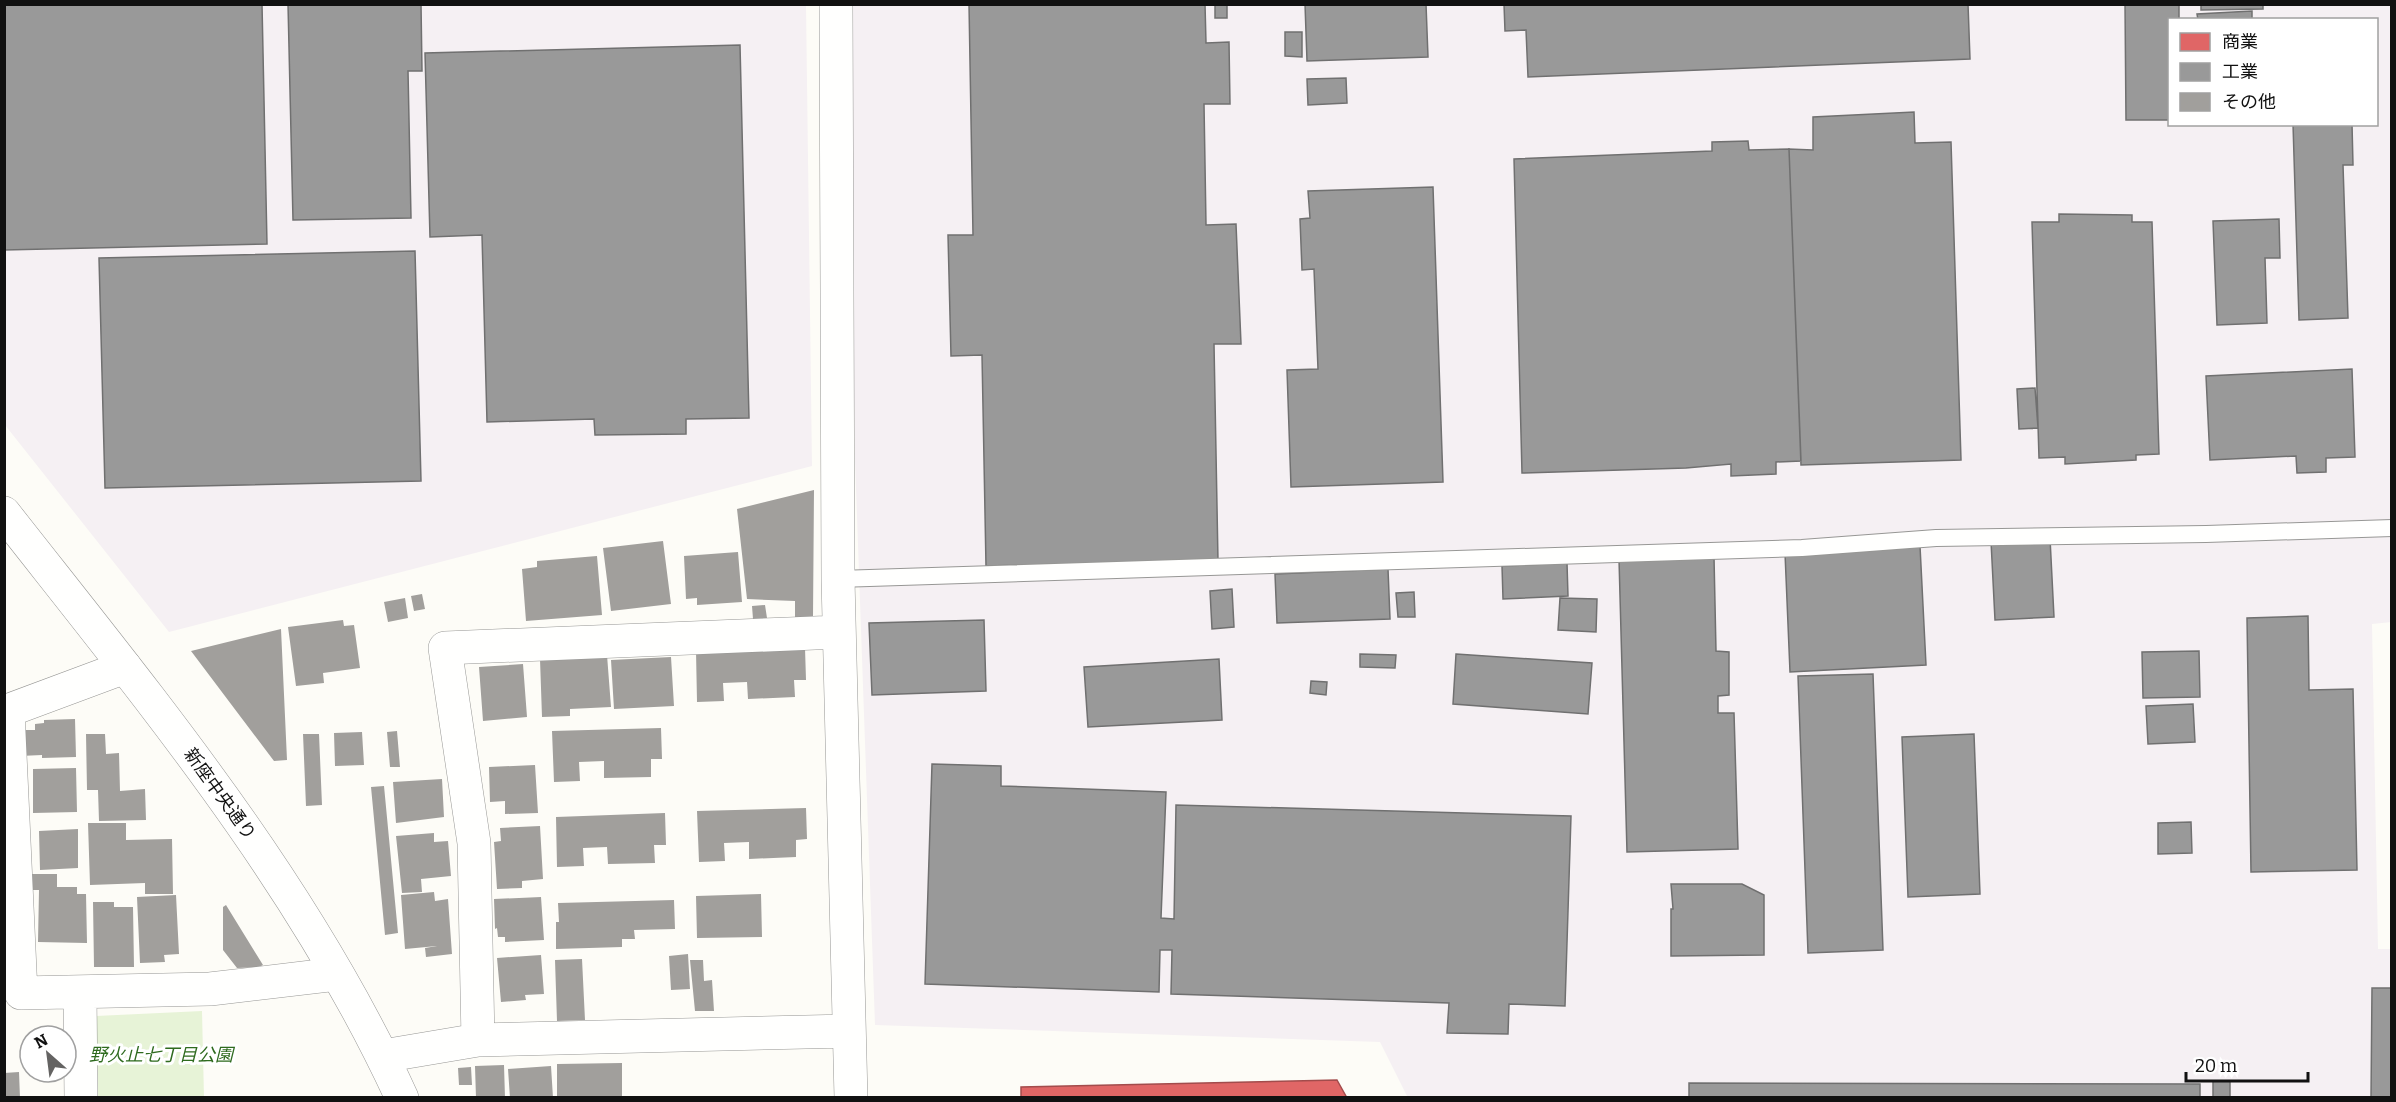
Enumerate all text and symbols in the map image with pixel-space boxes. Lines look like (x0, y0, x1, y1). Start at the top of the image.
legend (2168, 18, 2378, 126)
text: 商業 (2222, 31, 2258, 53)
text: 工業 (2222, 61, 2258, 83)
text: その他 (2222, 91, 2276, 113)
street label: 新座中央通り (179, 744, 261, 844)
north arrow (18, 1024, 78, 1084)
text: N (31, 1030, 51, 1052)
park label: 野火止七丁目公園 (89, 1044, 236, 1066)
scale bar (2186, 1045, 2308, 1083)
text: 20 m (2195, 1055, 2237, 1077)

